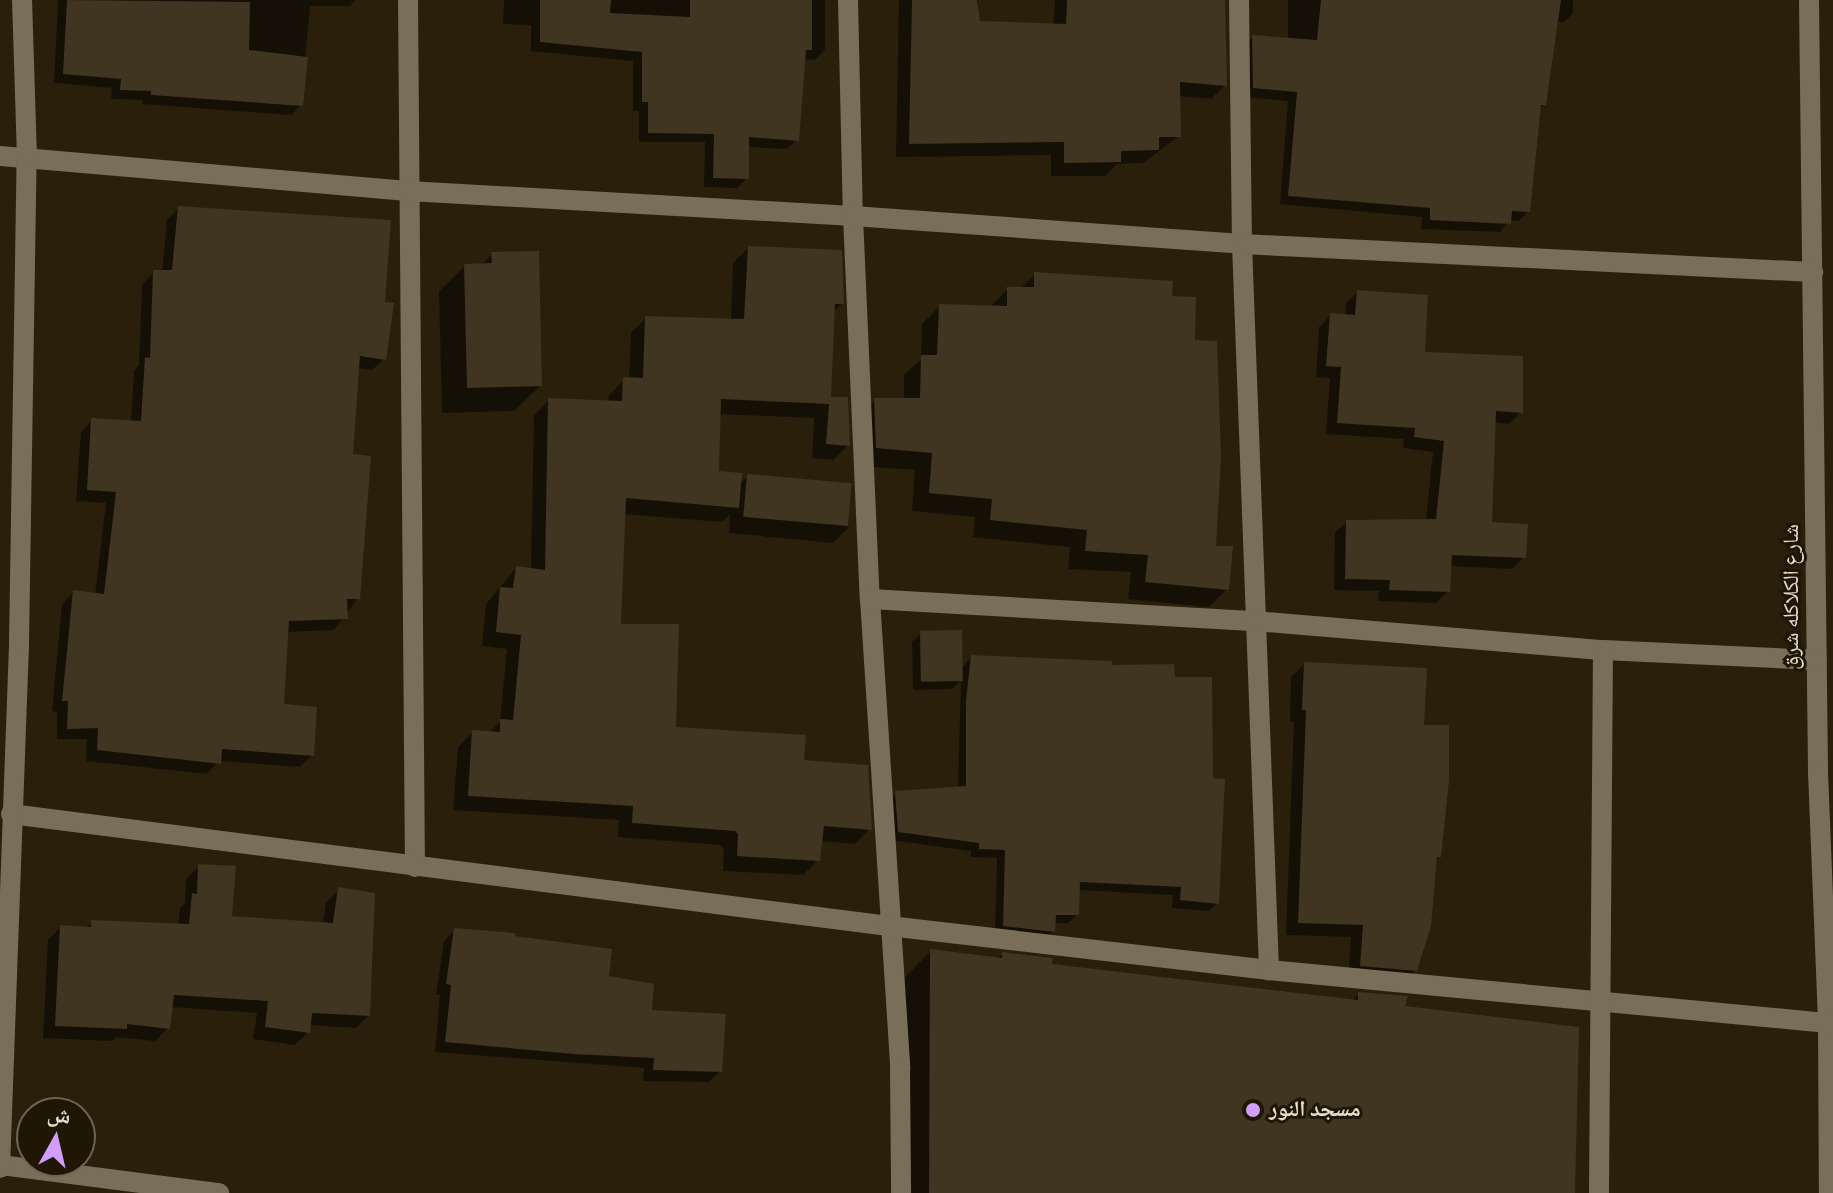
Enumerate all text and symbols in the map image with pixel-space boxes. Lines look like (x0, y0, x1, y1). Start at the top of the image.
street label: شارع الكلاكله شرق (1779, 524, 1805, 670)
north arrow (16, 1097, 96, 1177)
place label: مسجد النور (1269, 1097, 1361, 1123)
text: ش (45, 1098, 73, 1133)
marker: مسجد النور (1244, 1101, 1262, 1119)

